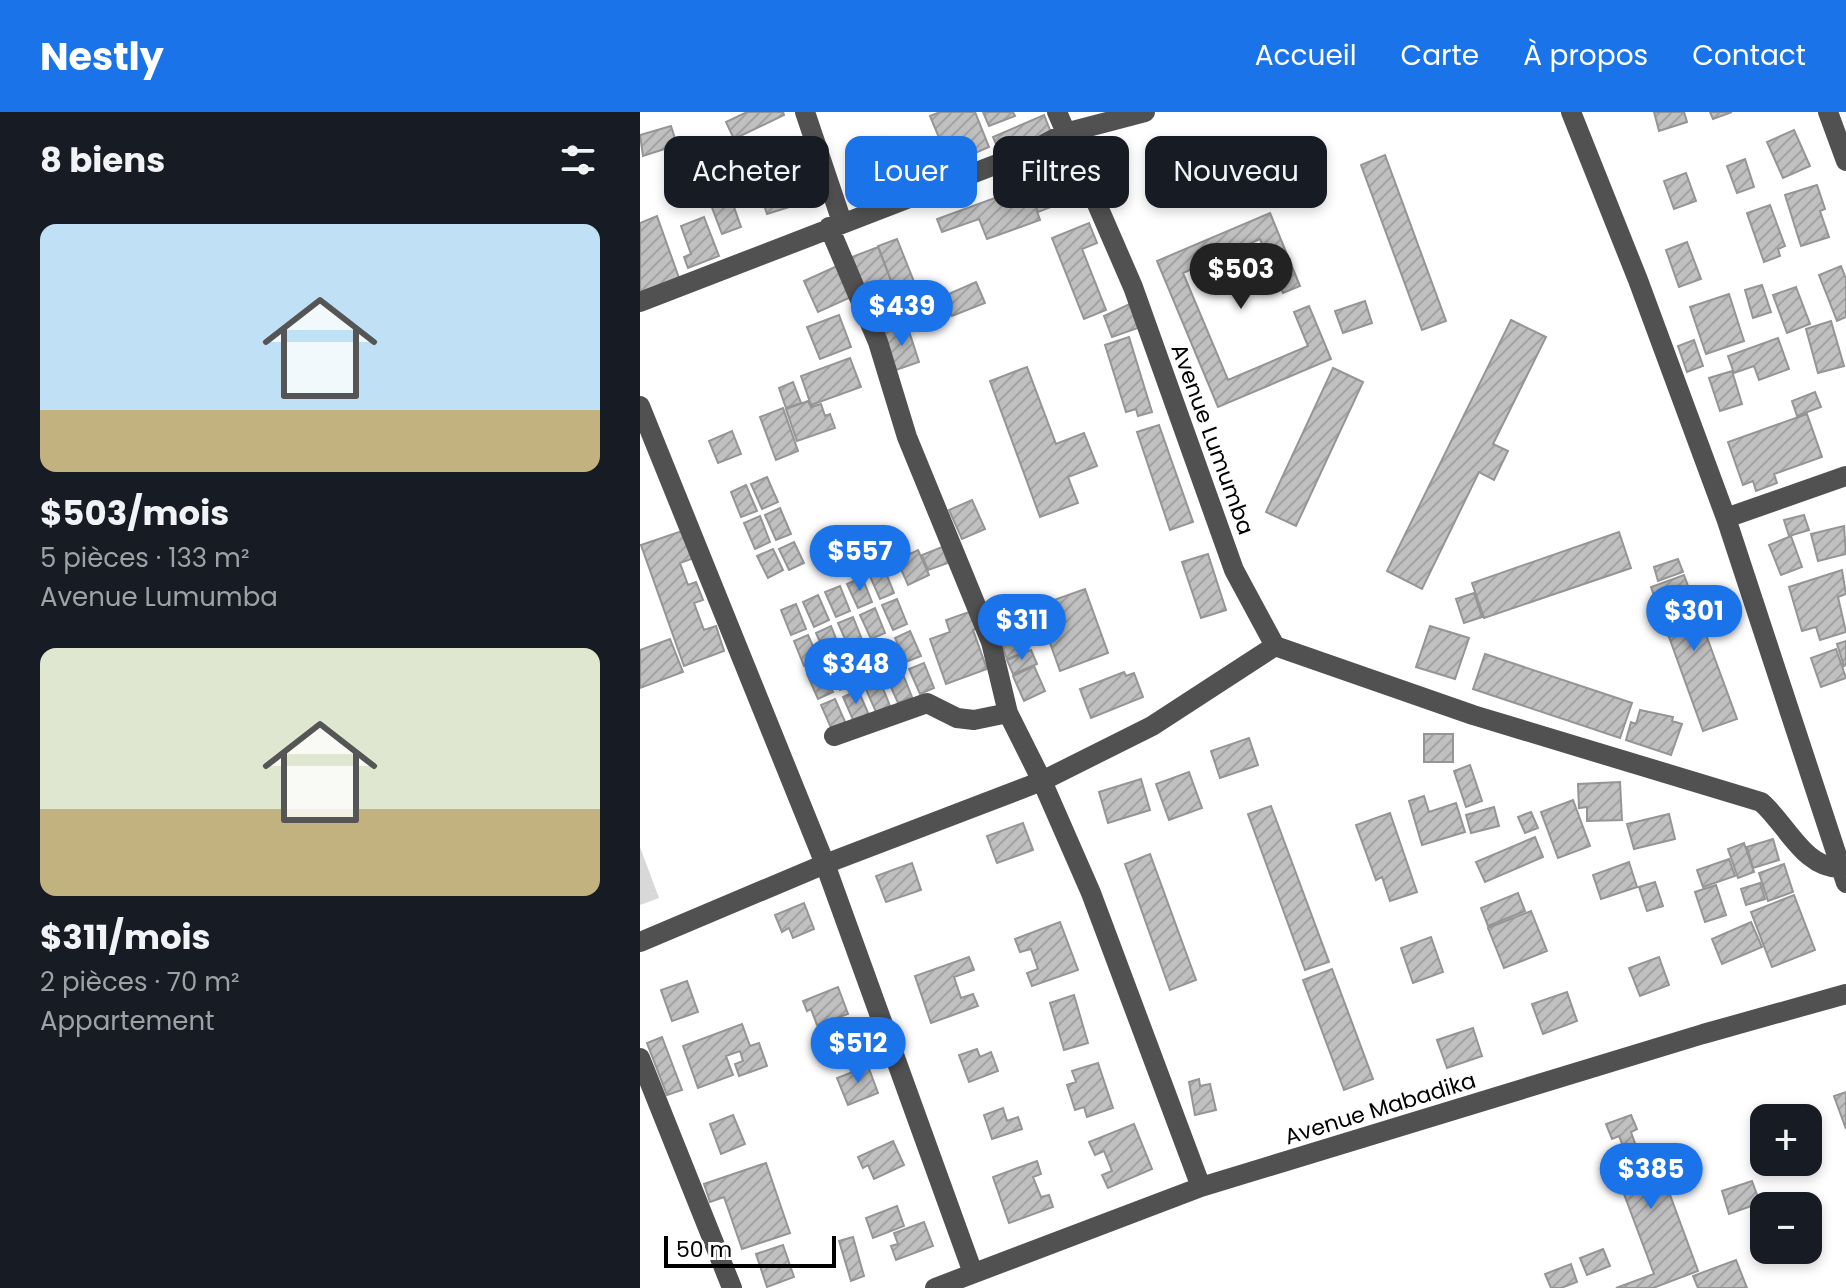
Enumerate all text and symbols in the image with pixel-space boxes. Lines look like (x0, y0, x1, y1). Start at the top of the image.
text: Nestly (40, 30, 164, 83)
text: Accueil (1255, 36, 1357, 75)
text: Carte (1401, 36, 1479, 75)
text: À propos (1523, 36, 1648, 75)
text: Contact (1692, 36, 1806, 75)
text: 8 biens (40, 136, 165, 184)
chip: Acheter (664, 136, 829, 208)
chip: Louer (845, 136, 977, 208)
chip: Filtres (993, 136, 1129, 208)
chip: Nouveau (1145, 136, 1327, 208)
icon: filters (556, 138, 600, 182)
pin: $503 (1194, 243, 1288, 311)
text: $503 (1208, 251, 1274, 287)
icon: home (248, 276, 392, 420)
pin: $439 (855, 280, 949, 348)
text: $439 (869, 288, 935, 324)
street label: Avenue Lumumba (1164, 339, 1262, 539)
text: $503/mois (40, 489, 229, 537)
pin: $557 (813, 525, 907, 593)
text: $557 (828, 533, 892, 569)
text: 5 pièces · 133 m² (40, 540, 249, 576)
text: Avenue Lumumba (40, 579, 278, 615)
pin: $301 (1647, 585, 1741, 653)
text: $301 (1664, 593, 1724, 629)
pin: $311 (975, 594, 1069, 662)
text: $311 (996, 602, 1048, 638)
pin: $348 (809, 638, 903, 706)
text: $348 (822, 646, 890, 682)
icon: home (248, 700, 392, 844)
text: $311/mois (40, 913, 211, 961)
text: 2 pièces · 70 m² (40, 964, 240, 1000)
text: Appartement (40, 1003, 215, 1039)
pin: $512 (811, 1017, 905, 1085)
text: $512 (829, 1025, 887, 1061)
street label: Avenue Mabadika (1281, 1065, 1480, 1152)
map controls (1750, 1104, 1822, 1264)
button: + (1750, 1104, 1822, 1176)
pin: $385 (1604, 1143, 1698, 1211)
text: $385 (1618, 1151, 1684, 1187)
button: − (1750, 1192, 1822, 1264)
scale bar (664, 1232, 836, 1268)
text: 50 m (676, 1234, 732, 1265)

